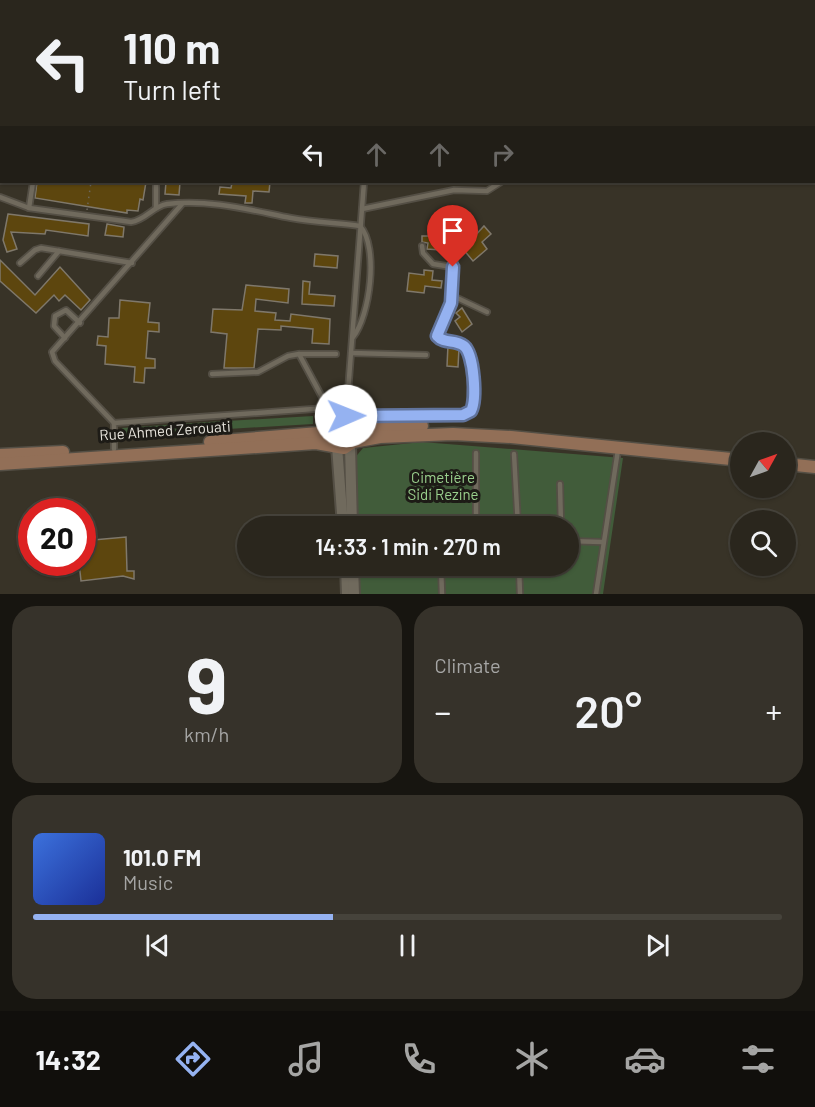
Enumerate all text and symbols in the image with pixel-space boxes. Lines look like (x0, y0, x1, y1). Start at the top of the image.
text: 110 m (123, 22, 220, 72)
icon: left (24, 24, 102, 102)
text: Turn left (123, 73, 221, 105)
icon: left (297, 138, 330, 171)
icon: ahead (360, 138, 393, 171)
icon: ahead (423, 138, 456, 171)
icon: right (486, 138, 519, 171)
pin (427, 205, 478, 267)
icon: arrive (436, 214, 469, 247)
position arrow (314, 384, 378, 448)
street label: Rue Ahmed Zerouati (99, 416, 231, 444)
north arrow (730, 432, 796, 498)
map controls (730, 432, 796, 576)
park label: Cimetière Sidi Rezine (407, 468, 479, 503)
speed limit sign: 20 (18, 498, 96, 576)
button: search (730, 510, 796, 576)
text: 14:33 · 1 min · 270 m (315, 533, 501, 559)
text: 9 (186, 636, 227, 730)
text: Climate (435, 653, 501, 677)
text: 20° (575, 683, 642, 737)
text: − (435, 691, 451, 731)
text: + (766, 691, 782, 731)
text: km/h (184, 722, 229, 746)
text: 101.0 FM (123, 844, 201, 870)
text: Music (123, 870, 173, 894)
icon: previous (141, 929, 174, 962)
icon: pause (391, 929, 424, 962)
icon: next (641, 929, 674, 962)
icon: directions (172, 1038, 214, 1080)
icon: music (285, 1038, 327, 1080)
icon: phone (398, 1038, 440, 1080)
icon: climate (511, 1038, 553, 1080)
icon: car (624, 1038, 666, 1080)
icon: filters (737, 1038, 779, 1080)
text: 14:32 (36, 1043, 101, 1075)

